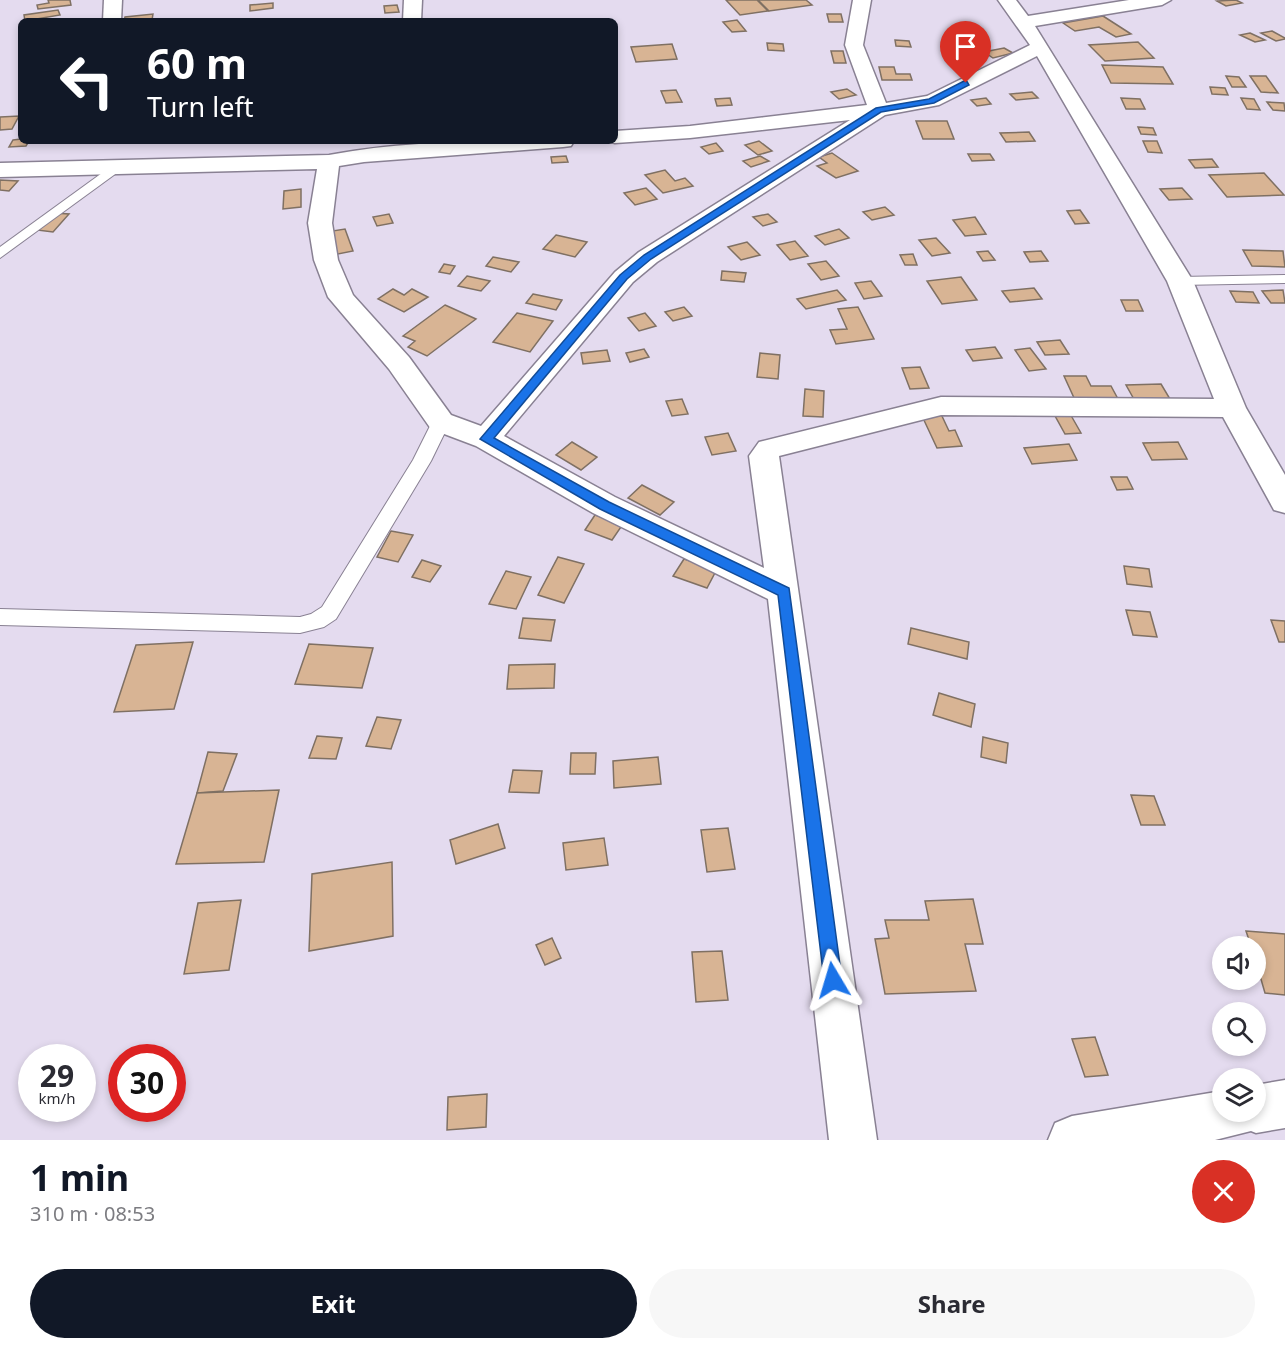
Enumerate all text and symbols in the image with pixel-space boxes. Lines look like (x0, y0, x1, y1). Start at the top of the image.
pin (940, 21, 991, 83)
icon: arrive (949, 30, 982, 63)
text: 60 m (147, 34, 247, 91)
icon: left (48, 42, 126, 120)
text: Turn left (147, 88, 253, 125)
map controls (1212, 936, 1266, 1122)
button: sound (1212, 936, 1266, 990)
position arrow (801, 948, 865, 1012)
button: search (1212, 1002, 1266, 1056)
speed limit sign: 30 (108, 1044, 186, 1122)
text: 29 (40, 1055, 74, 1096)
button: layers (1212, 1068, 1266, 1122)
text: km/h (39, 1088, 75, 1108)
text: 1 min (30, 1153, 129, 1202)
button: close (1192, 1160, 1255, 1223)
text: 310 m · 08:53 (30, 1200, 155, 1227)
button: Exit (30, 1269, 637, 1338)
button: Share (649, 1269, 1255, 1338)

